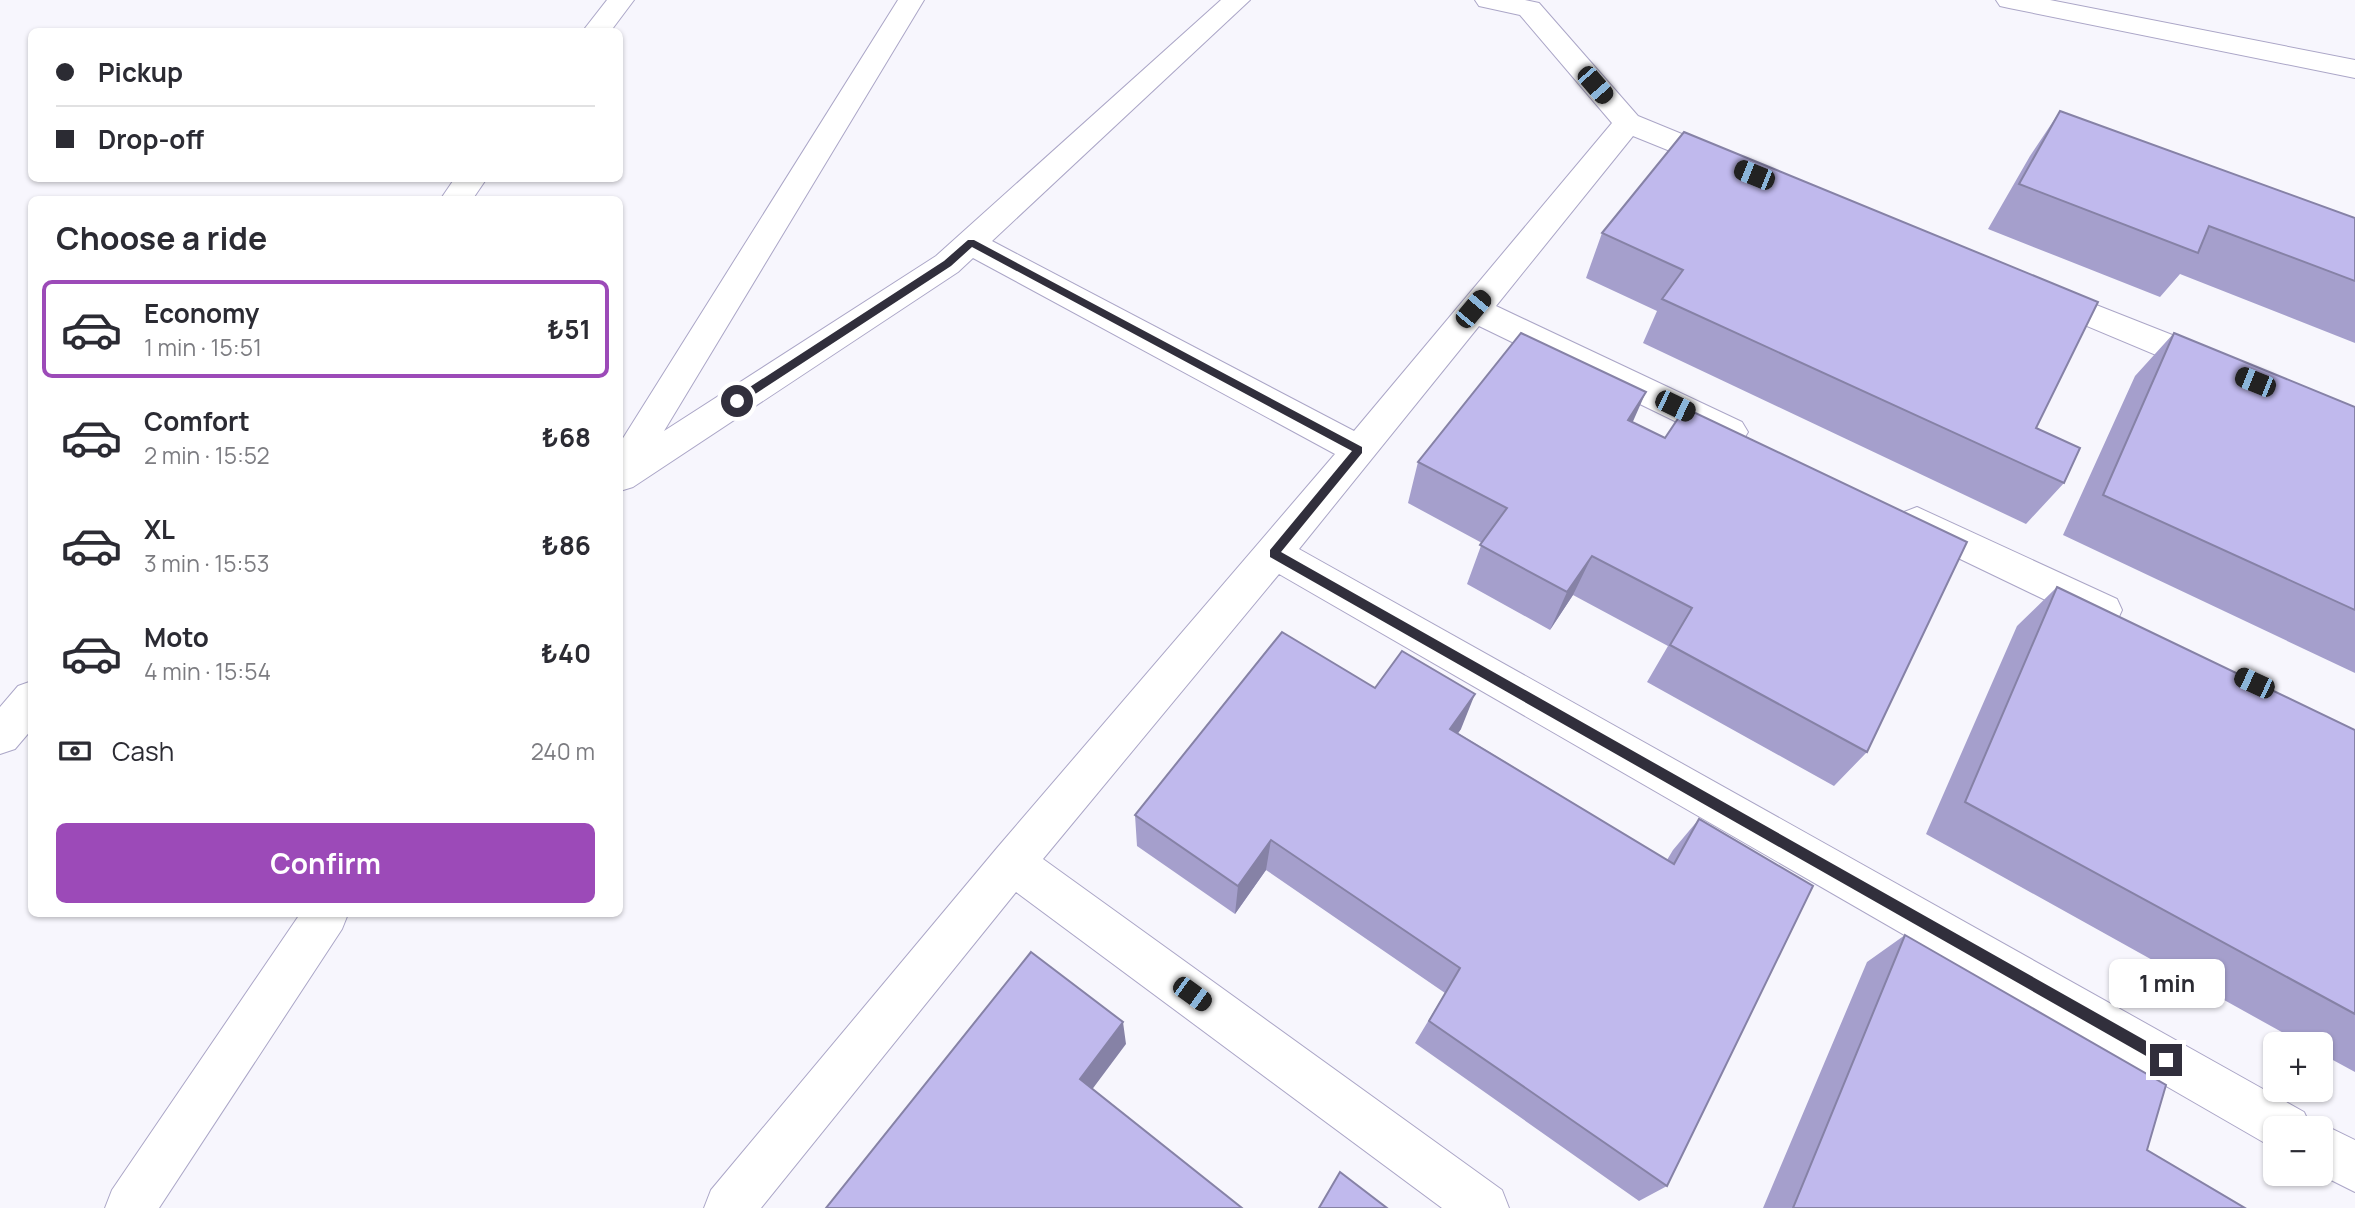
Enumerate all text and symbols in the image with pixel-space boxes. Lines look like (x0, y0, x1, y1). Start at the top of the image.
text: Pickup (98, 54, 183, 90)
car (1574, 62, 1617, 108)
text: Drop-off (98, 121, 204, 157)
car (1731, 157, 1778, 193)
text: Choose a ride (56, 216, 267, 260)
car (1452, 286, 1495, 332)
text: Economy (144, 295, 259, 331)
icon: car (60, 298, 123, 361)
text: ₺51 (547, 311, 591, 347)
text: 1 min · 15:51 (144, 331, 262, 363)
car (2232, 364, 2279, 400)
route start (721, 385, 753, 417)
car (1652, 387, 1699, 425)
text: Comfort (144, 403, 250, 439)
icon: car (60, 406, 123, 469)
text: ₺68 (542, 419, 591, 455)
text: 2 min · 15:52 (144, 439, 270, 471)
text: XL (144, 511, 175, 547)
icon: car (60, 514, 123, 577)
text: ₺86 (542, 527, 591, 563)
text: 3 min · 15:53 (144, 547, 269, 579)
text: Moto (144, 619, 209, 655)
icon: car (60, 622, 123, 685)
text: ₺40 (541, 635, 591, 671)
text: 4 min · 15:54 (144, 655, 271, 687)
car (2231, 665, 2278, 701)
icon: cash (56, 732, 94, 770)
text: Cash (112, 733, 174, 769)
text: 240 m (531, 735, 595, 767)
button: Confirm (56, 823, 595, 903)
callout: 1 min (2108, 958, 2224, 1007)
text: 1 min (2139, 967, 2195, 999)
car (1169, 973, 1216, 1015)
map controls (2263, 1032, 2333, 1186)
button: + (2263, 1032, 2333, 1102)
route end (2150, 1044, 2182, 1076)
button: − (2263, 1116, 2333, 1186)

